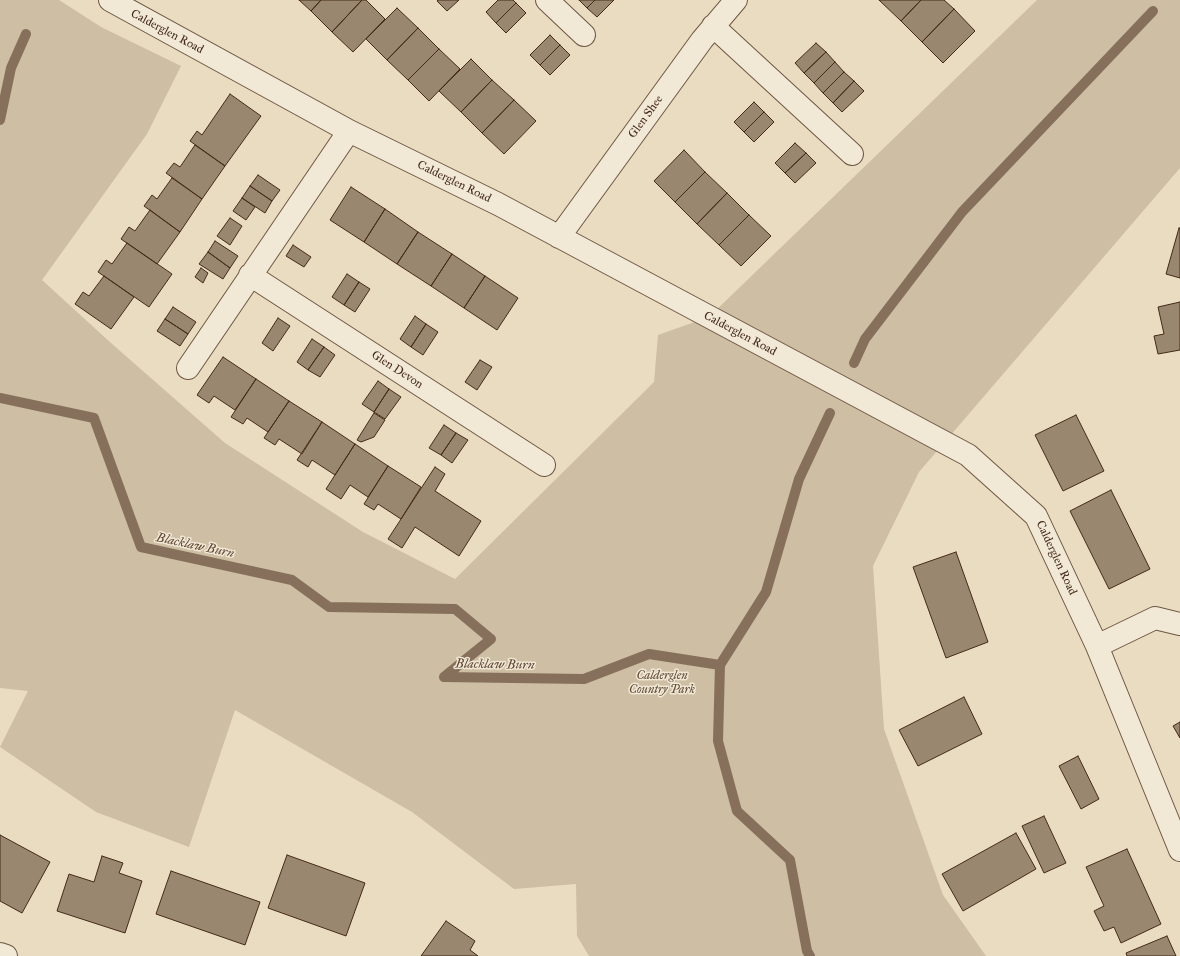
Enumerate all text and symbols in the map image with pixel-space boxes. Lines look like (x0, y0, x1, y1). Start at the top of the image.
street label: Calderglen Road (128, 7, 206, 57)
street label: Glen Shee (626, 93, 666, 141)
street label: Calderglen Road (415, 158, 493, 206)
street label: Calderglen Road (701, 309, 779, 359)
street label: Glen Devon (368, 348, 426, 392)
street label: Calderglen Road (1032, 519, 1080, 597)
water label: Blacklaw Burn (155, 530, 235, 562)
water label: Blacklaw Burn (455, 657, 535, 673)
park label: Calderglen Country Park (629, 669, 695, 697)

